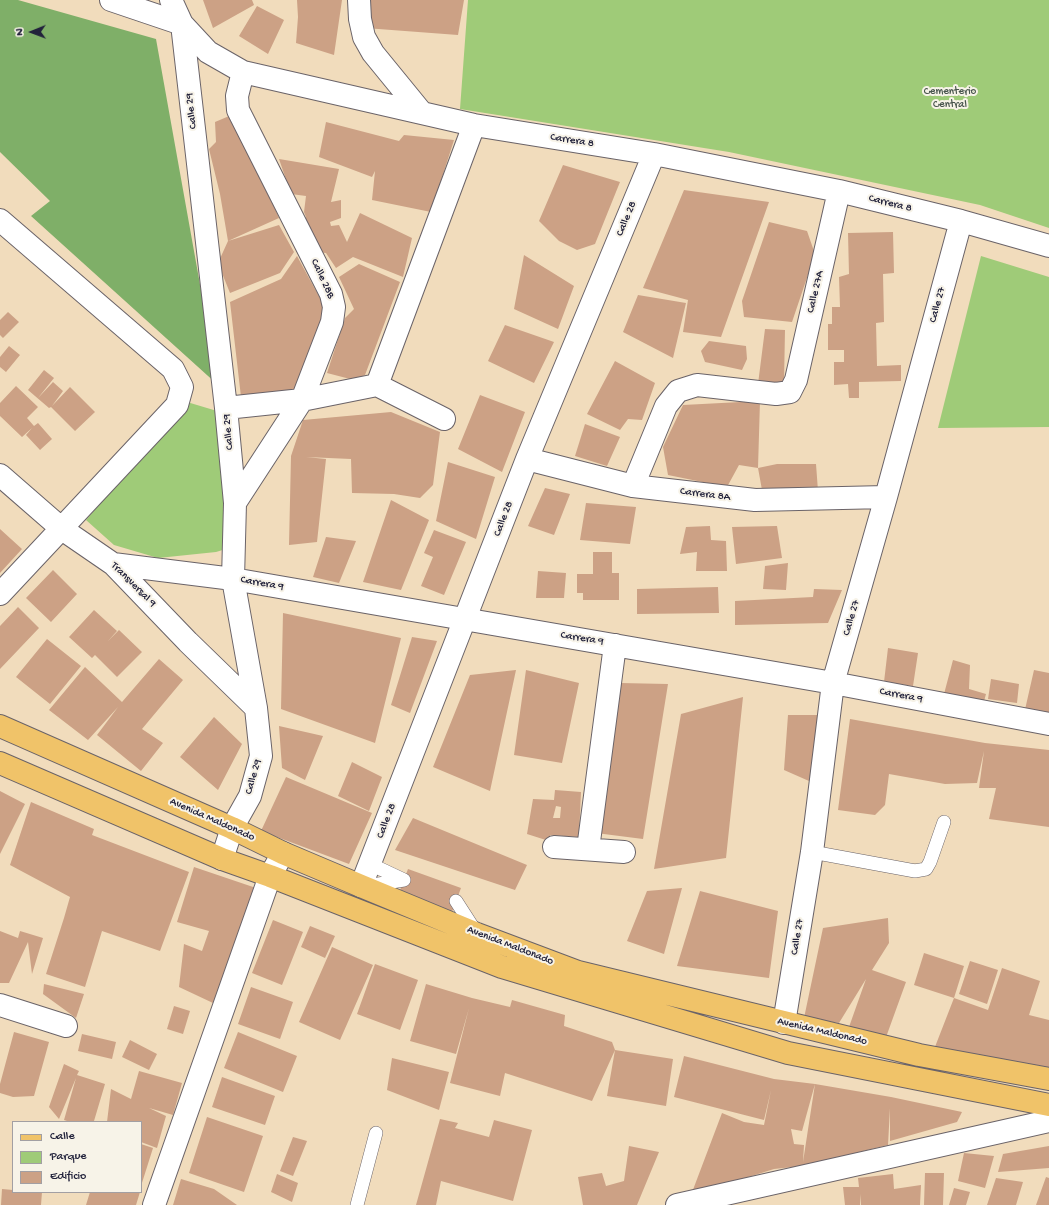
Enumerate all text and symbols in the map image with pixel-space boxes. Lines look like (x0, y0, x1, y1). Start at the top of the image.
north arrow (12, 12, 52, 52)
text: N (14, 29, 26, 36)
park label: Cementerio Central (924, 85, 976, 111)
street label: Calle 29 (183, 92, 201, 130)
street label: Carrera 8 (549, 131, 595, 151)
street label: Carrera 8 (867, 192, 913, 216)
street label: Calle 28 (614, 200, 640, 238)
street label: Calle 28B (307, 257, 337, 301)
street label: Calle 27A (805, 270, 827, 314)
street label: Calle 27 (927, 286, 949, 324)
street label: Calle 29 (221, 413, 237, 451)
street label: Carrera 8A (679, 485, 731, 505)
street label: Calle 28 (491, 500, 517, 538)
street label: Transversal 9 (108, 560, 158, 610)
street label: Carrera 9 (239, 574, 285, 594)
street label: Calle 27 (841, 599, 863, 637)
street label: Carrera 9 (559, 629, 605, 649)
street label: Carrera 9 (878, 685, 924, 707)
street label: Calle 29 (243, 758, 265, 796)
street label: Avenida Maldonado (167, 795, 257, 845)
street label: Calle 28 (374, 802, 400, 840)
street label: Calle 27 (789, 918, 807, 956)
street label: Avenida Maldonado (465, 923, 555, 969)
street label: Avenida Maldonado (776, 1015, 868, 1049)
legend (12, 1121, 142, 1193)
text: Calle (50, 1130, 75, 1144)
text: Parque (50, 1150, 87, 1164)
text: Edificio (50, 1170, 86, 1184)

